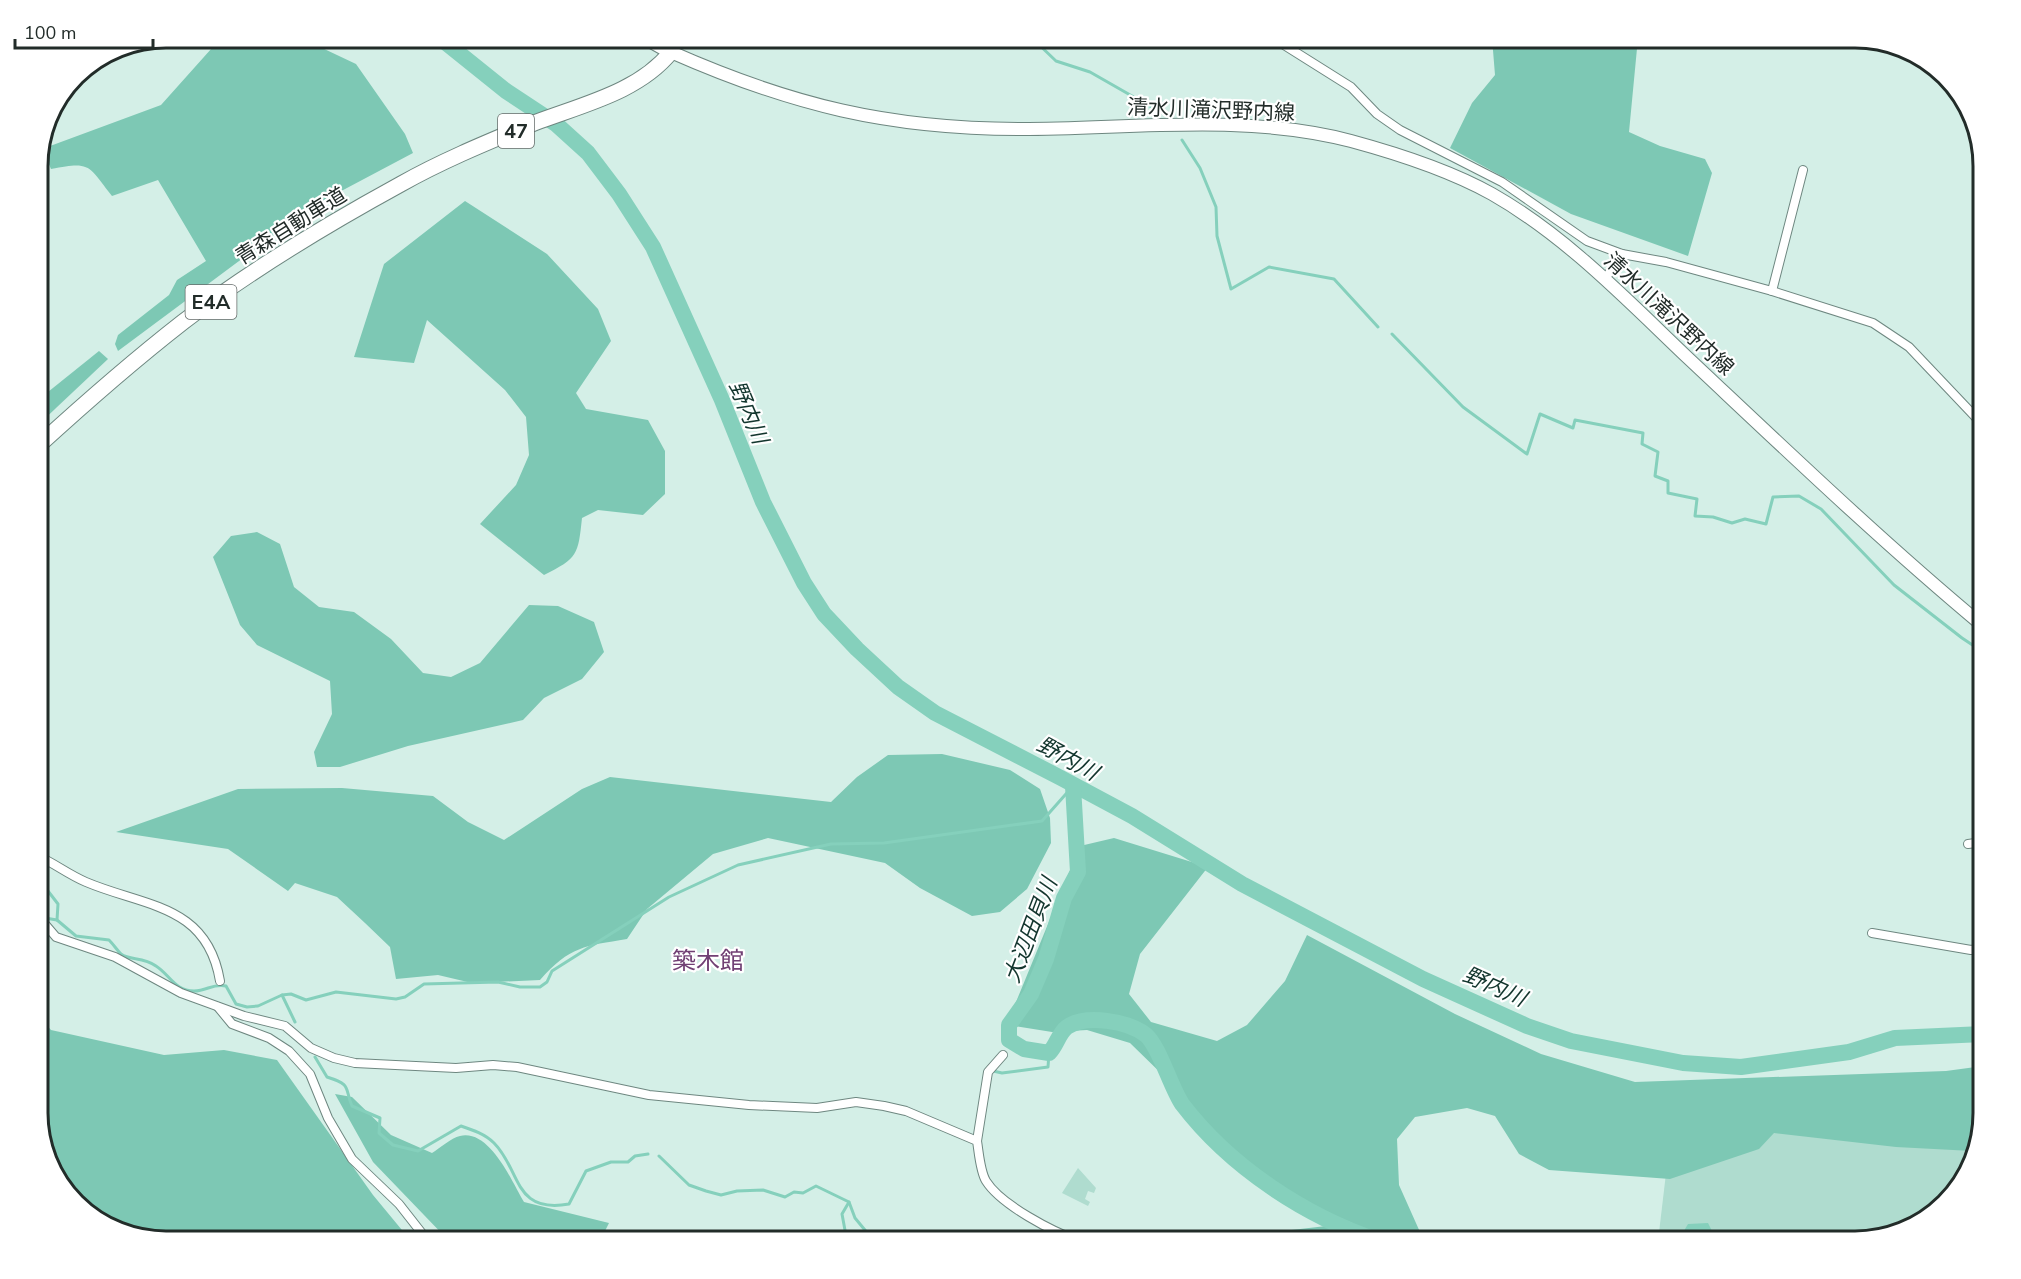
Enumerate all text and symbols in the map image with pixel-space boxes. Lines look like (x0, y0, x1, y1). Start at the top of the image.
scale bar (15, 12, 153, 50)
text: 100 m (24, 21, 76, 45)
street label: 清水川滝沢野内線 (1127, 93, 1295, 127)
road number: 47 (498, 114, 534, 148)
street label: 青森自動車道 (230, 181, 352, 271)
street label: 清水川滝沢野内線 (1598, 246, 1740, 382)
road number: E4A (186, 285, 236, 319)
water label: 野内川 (721, 376, 776, 450)
water label: 野内川 (1031, 730, 1105, 789)
water label: 大辺田貝川 (997, 872, 1065, 987)
district label: 築木館 (672, 945, 744, 977)
water label: 野内川 (1458, 960, 1533, 1015)

